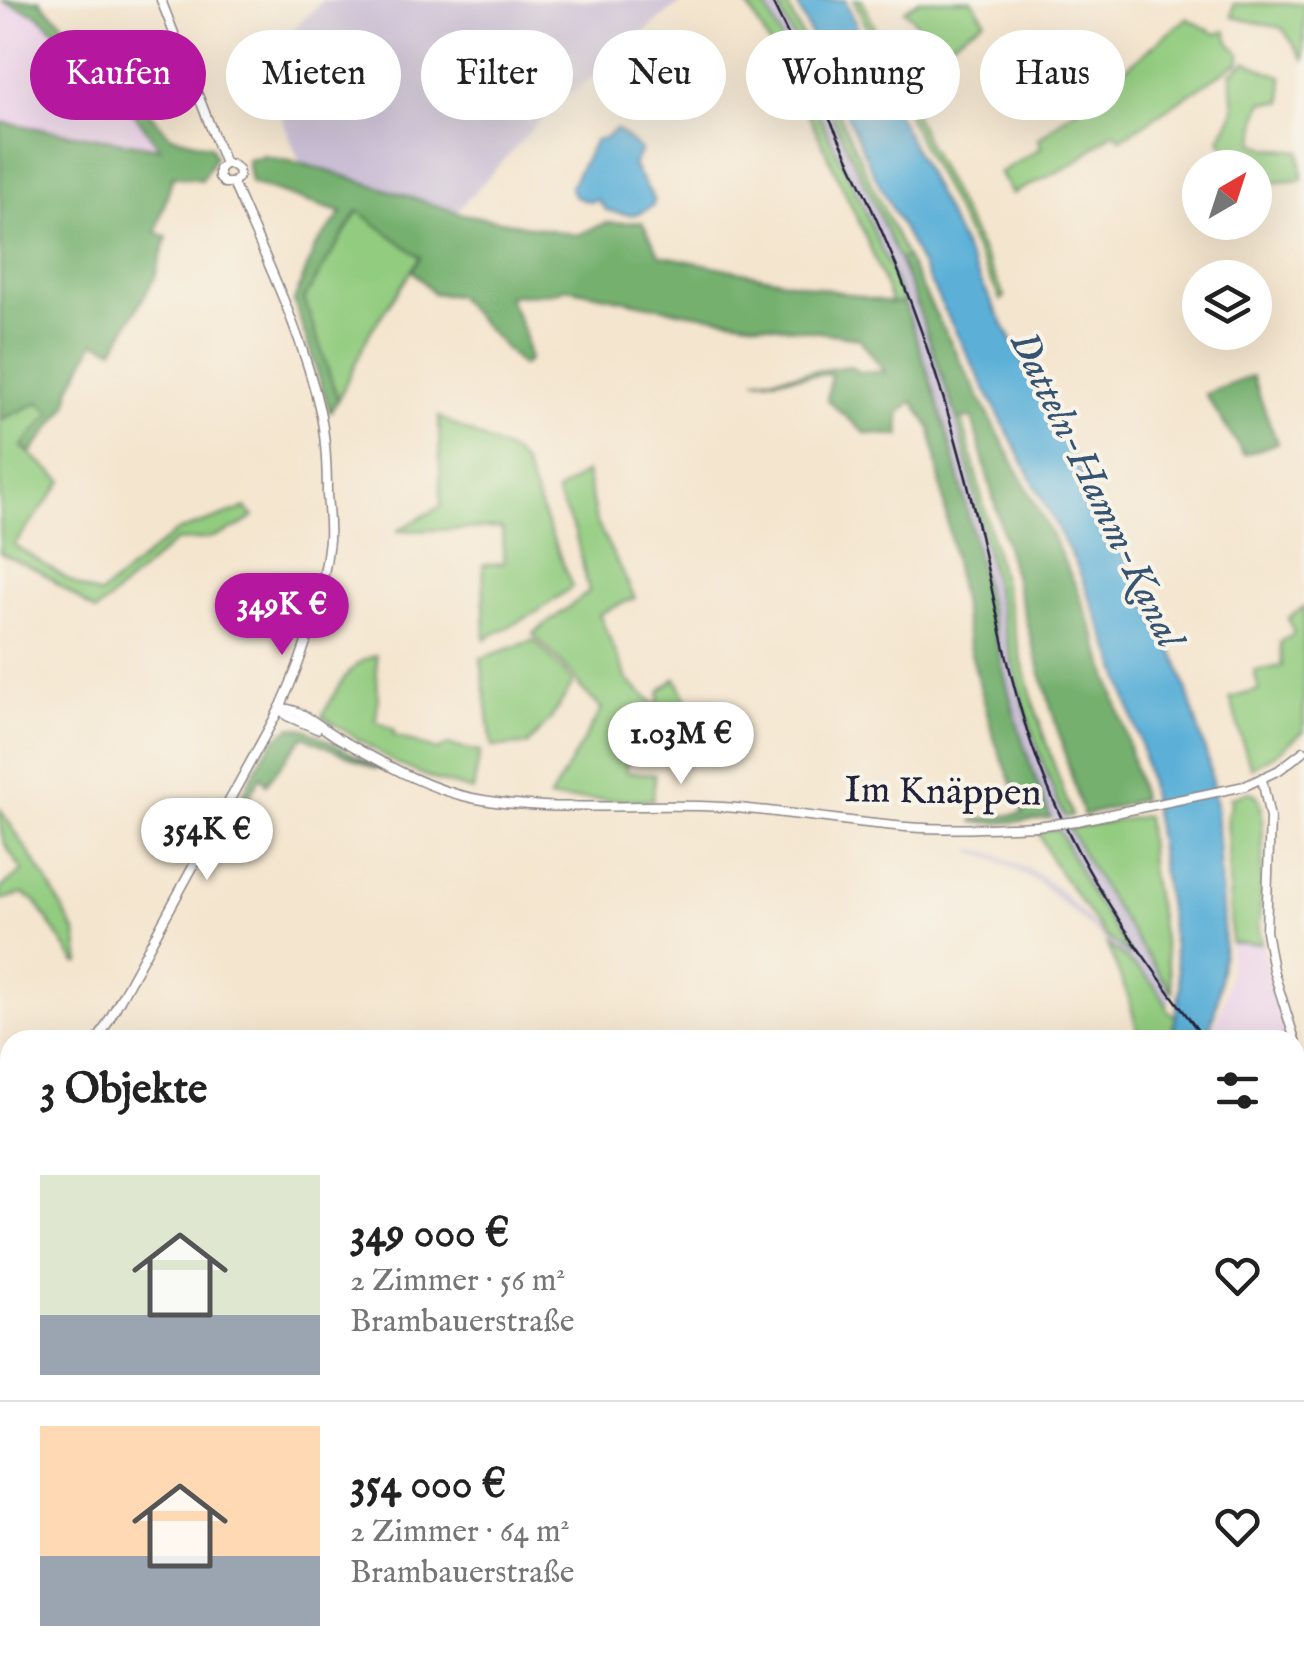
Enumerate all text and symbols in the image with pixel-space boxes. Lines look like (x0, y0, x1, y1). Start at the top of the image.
chip: Kaufen (30, 30, 206, 120)
chip: Mieten (226, 30, 401, 120)
chip: Filter (421, 30, 573, 120)
chip: Neu (593, 30, 726, 120)
chip: Wohnung (746, 30, 960, 120)
chip: Haus (980, 30, 1125, 120)
north arrow (1182, 150, 1272, 240)
map controls (1182, 150, 1272, 350)
button: layers (1182, 260, 1272, 350)
water label: Datteln-Hamm-Kanal (996, 323, 1195, 660)
pin: 349K € (201, 573, 363, 658)
text: 349K € (237, 585, 327, 626)
pin: 1.03M € (589, 702, 773, 787)
text: 1.03M € (630, 714, 732, 755)
street label: Im Knäppen (844, 767, 1042, 819)
pin: 354K € (126, 798, 288, 883)
text: 354K € (163, 810, 251, 851)
icon: filters (1210, 1063, 1265, 1118)
text: 3 Objekte (40, 1064, 207, 1117)
text: 349 000 € (350, 1208, 509, 1261)
icon: home (120, 1215, 240, 1335)
icon: heart (1210, 1248, 1265, 1303)
text: 2 Zimmer · 56 m² (350, 1261, 565, 1302)
text: Brambauerstraße (350, 1302, 574, 1343)
text: 354 000 € (350, 1459, 506, 1512)
icon: home (120, 1466, 240, 1586)
icon: heart (1210, 1499, 1265, 1554)
text: 2 Zimmer · 64 m² (350, 1512, 570, 1553)
text: Brambauerstraße (350, 1553, 574, 1594)

